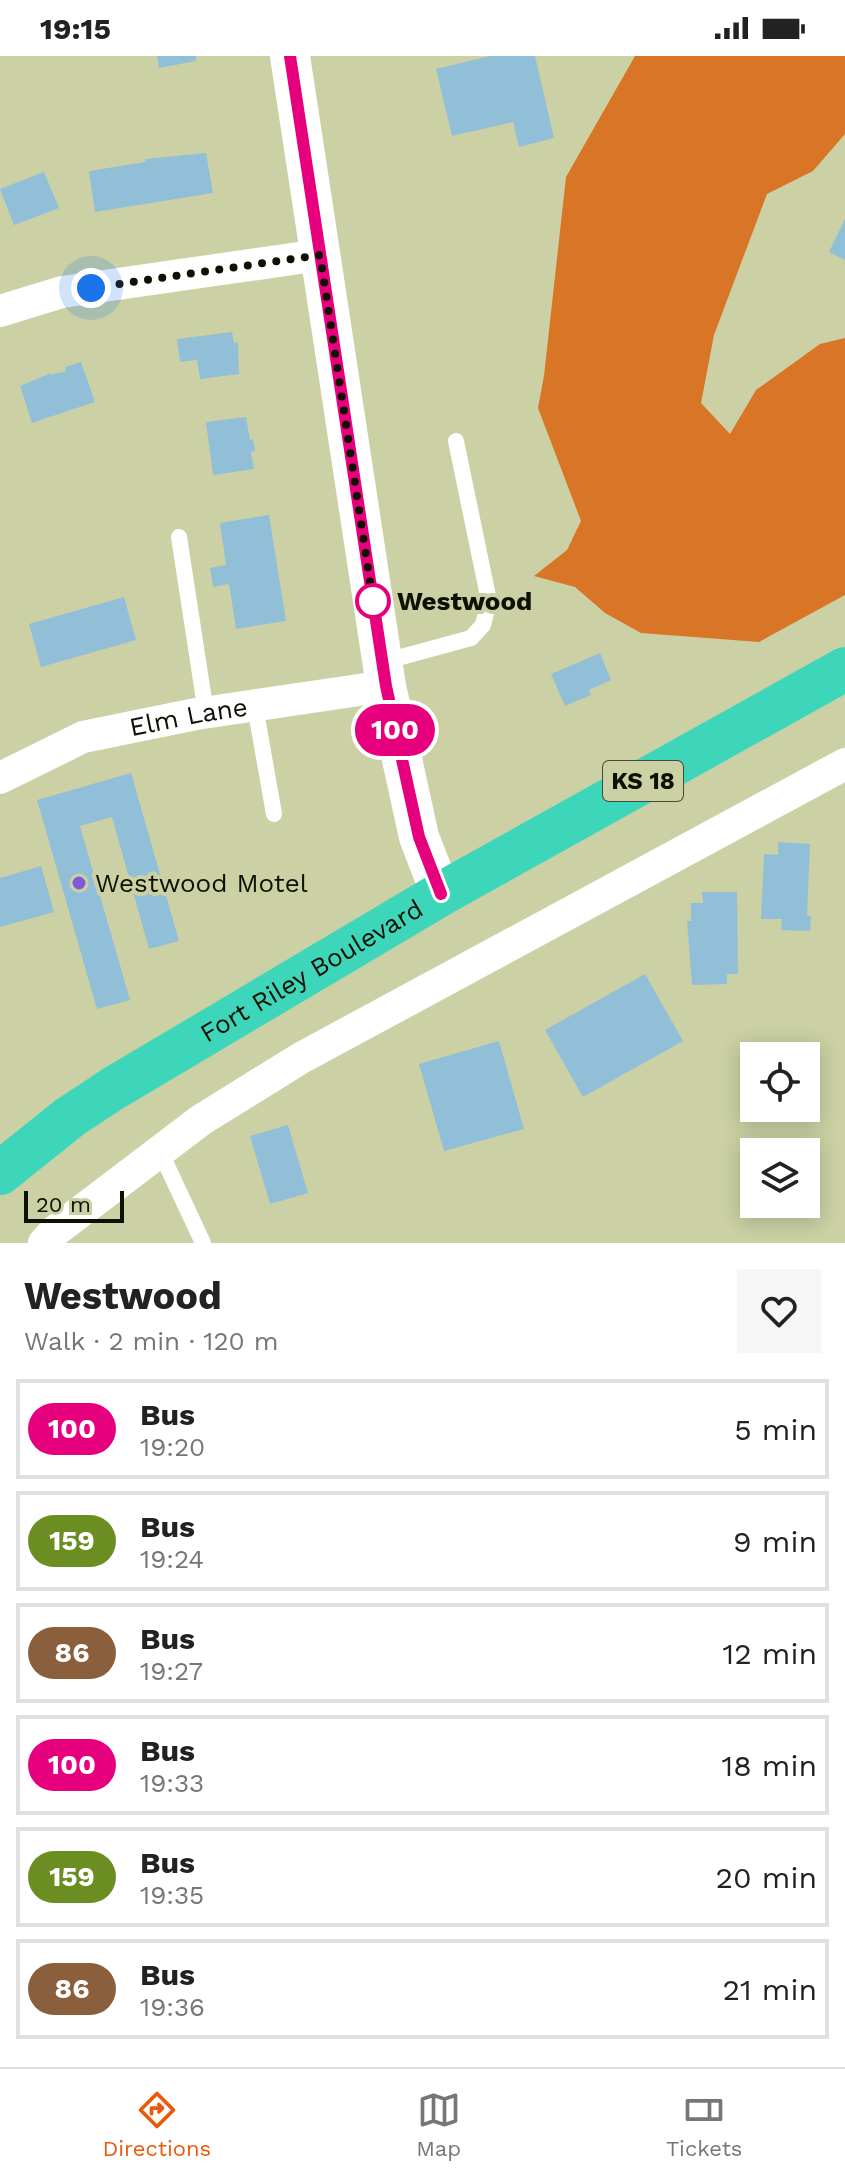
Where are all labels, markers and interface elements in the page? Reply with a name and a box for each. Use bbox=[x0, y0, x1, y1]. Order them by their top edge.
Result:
text: 19:15 bbox=[40, 11, 111, 46]
your location bbox=[71, 268, 111, 308]
marker: Westwood bbox=[356, 584, 390, 618]
place label: Westwood bbox=[397, 586, 532, 616]
street label: Elm Lane bbox=[127, 692, 250, 742]
line badge: 100 bbox=[349, 704, 441, 756]
text: 100 bbox=[371, 713, 419, 746]
road number: KS 18 bbox=[603, 761, 683, 801]
place label: Westwood Motel bbox=[95, 868, 308, 898]
marker: Westwood Motel bbox=[70, 874, 88, 892]
street label: Fort Riley Boulevard bbox=[195, 893, 428, 1048]
map controls bbox=[740, 1042, 820, 1218]
button: locate bbox=[740, 1042, 820, 1122]
button: layers bbox=[740, 1138, 820, 1218]
scale bar bbox=[24, 1187, 124, 1223]
text: 20 m bbox=[36, 1192, 91, 1217]
button: heart bbox=[737, 1269, 821, 1353]
text: Westwood bbox=[24, 1274, 222, 1318]
text: Walk · 2 min · 120 m bbox=[24, 1326, 278, 1356]
text: Bus bbox=[140, 1397, 195, 1432]
text: 100 bbox=[48, 1412, 96, 1445]
text: 5 min bbox=[734, 1412, 817, 1447]
text: 19:20 bbox=[140, 1432, 205, 1462]
text: Bus bbox=[140, 1509, 195, 1544]
text: 159 bbox=[49, 1524, 95, 1557]
text: 9 min bbox=[733, 1524, 817, 1559]
text: 19:24 bbox=[140, 1544, 204, 1574]
text: Bus bbox=[140, 1621, 195, 1656]
text: 86 bbox=[55, 1636, 89, 1669]
text: 12 min bbox=[722, 1636, 817, 1671]
text: 19:27 bbox=[140, 1656, 203, 1686]
text: Bus bbox=[140, 1733, 195, 1768]
text: 100 bbox=[48, 1748, 96, 1781]
text: 18 min bbox=[721, 1748, 817, 1783]
text: 19:33 bbox=[140, 1768, 204, 1798]
text: Bus bbox=[140, 1845, 195, 1880]
text: 159 bbox=[49, 1860, 95, 1893]
text: 20 min bbox=[715, 1860, 817, 1895]
text: 19:35 bbox=[140, 1880, 204, 1910]
text: Bus bbox=[140, 1957, 195, 1992]
text: 86 bbox=[55, 1972, 89, 2005]
text: 21 min bbox=[722, 1972, 817, 2007]
text: 19:36 bbox=[140, 1992, 205, 2022]
tab: Directions bbox=[102, 2088, 211, 2161]
tab: Map bbox=[416, 2088, 461, 2161]
tab: Tickets bbox=[666, 2088, 742, 2161]

